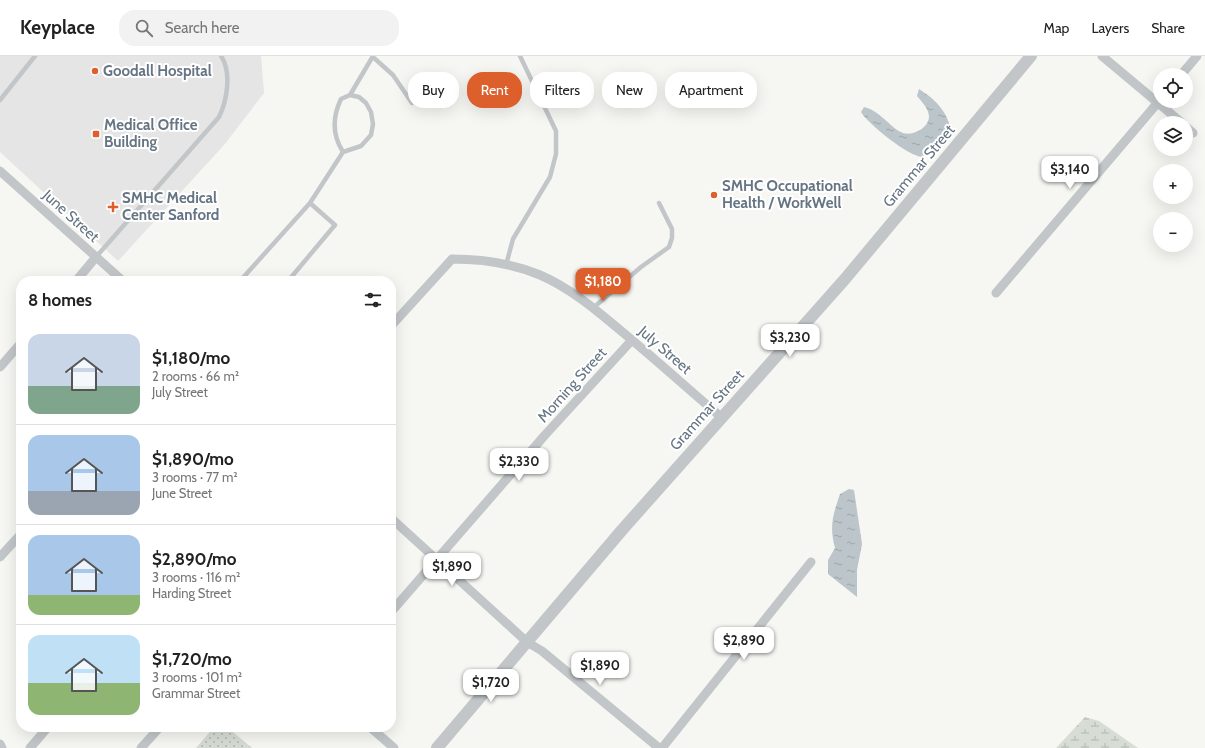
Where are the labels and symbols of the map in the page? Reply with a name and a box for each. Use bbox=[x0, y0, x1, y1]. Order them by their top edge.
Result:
place label: Goodall Hospital bbox=[103, 62, 212, 80]
marker: Goodall Hospital bbox=[90, 66, 100, 76]
place label: Medical Office Building bbox=[104, 116, 198, 151]
street label: Grammar Street bbox=[879, 121, 959, 211]
marker: Medical Office Building bbox=[91, 129, 101, 139]
pin: $3,140 bbox=[1037, 156, 1103, 190]
place label: SMHC Occupational Health / WorkWell bbox=[722, 177, 853, 212]
street label: June Street bbox=[38, 185, 103, 246]
place label: SMHC Medical Center Sanford bbox=[122, 189, 219, 224]
marker: SMHC Occupational Health / WorkWell bbox=[709, 190, 719, 200]
marker: SMHC Medical Center Sanford bbox=[107, 201, 119, 213]
pin: $1,180 bbox=[570, 268, 636, 302]
street label: July Street bbox=[634, 321, 695, 378]
pin: $3,230 bbox=[757, 324, 823, 358]
street label: Morning Street bbox=[534, 344, 610, 426]
street label: Grammar Street bbox=[666, 366, 748, 454]
pin: $2,330 bbox=[486, 448, 552, 482]
pin: $1,890 bbox=[419, 553, 485, 587]
pin: $2,890 bbox=[711, 627, 777, 661]
pin: $1,890 bbox=[567, 652, 633, 686]
pin: $1,720 bbox=[458, 669, 524, 703]

